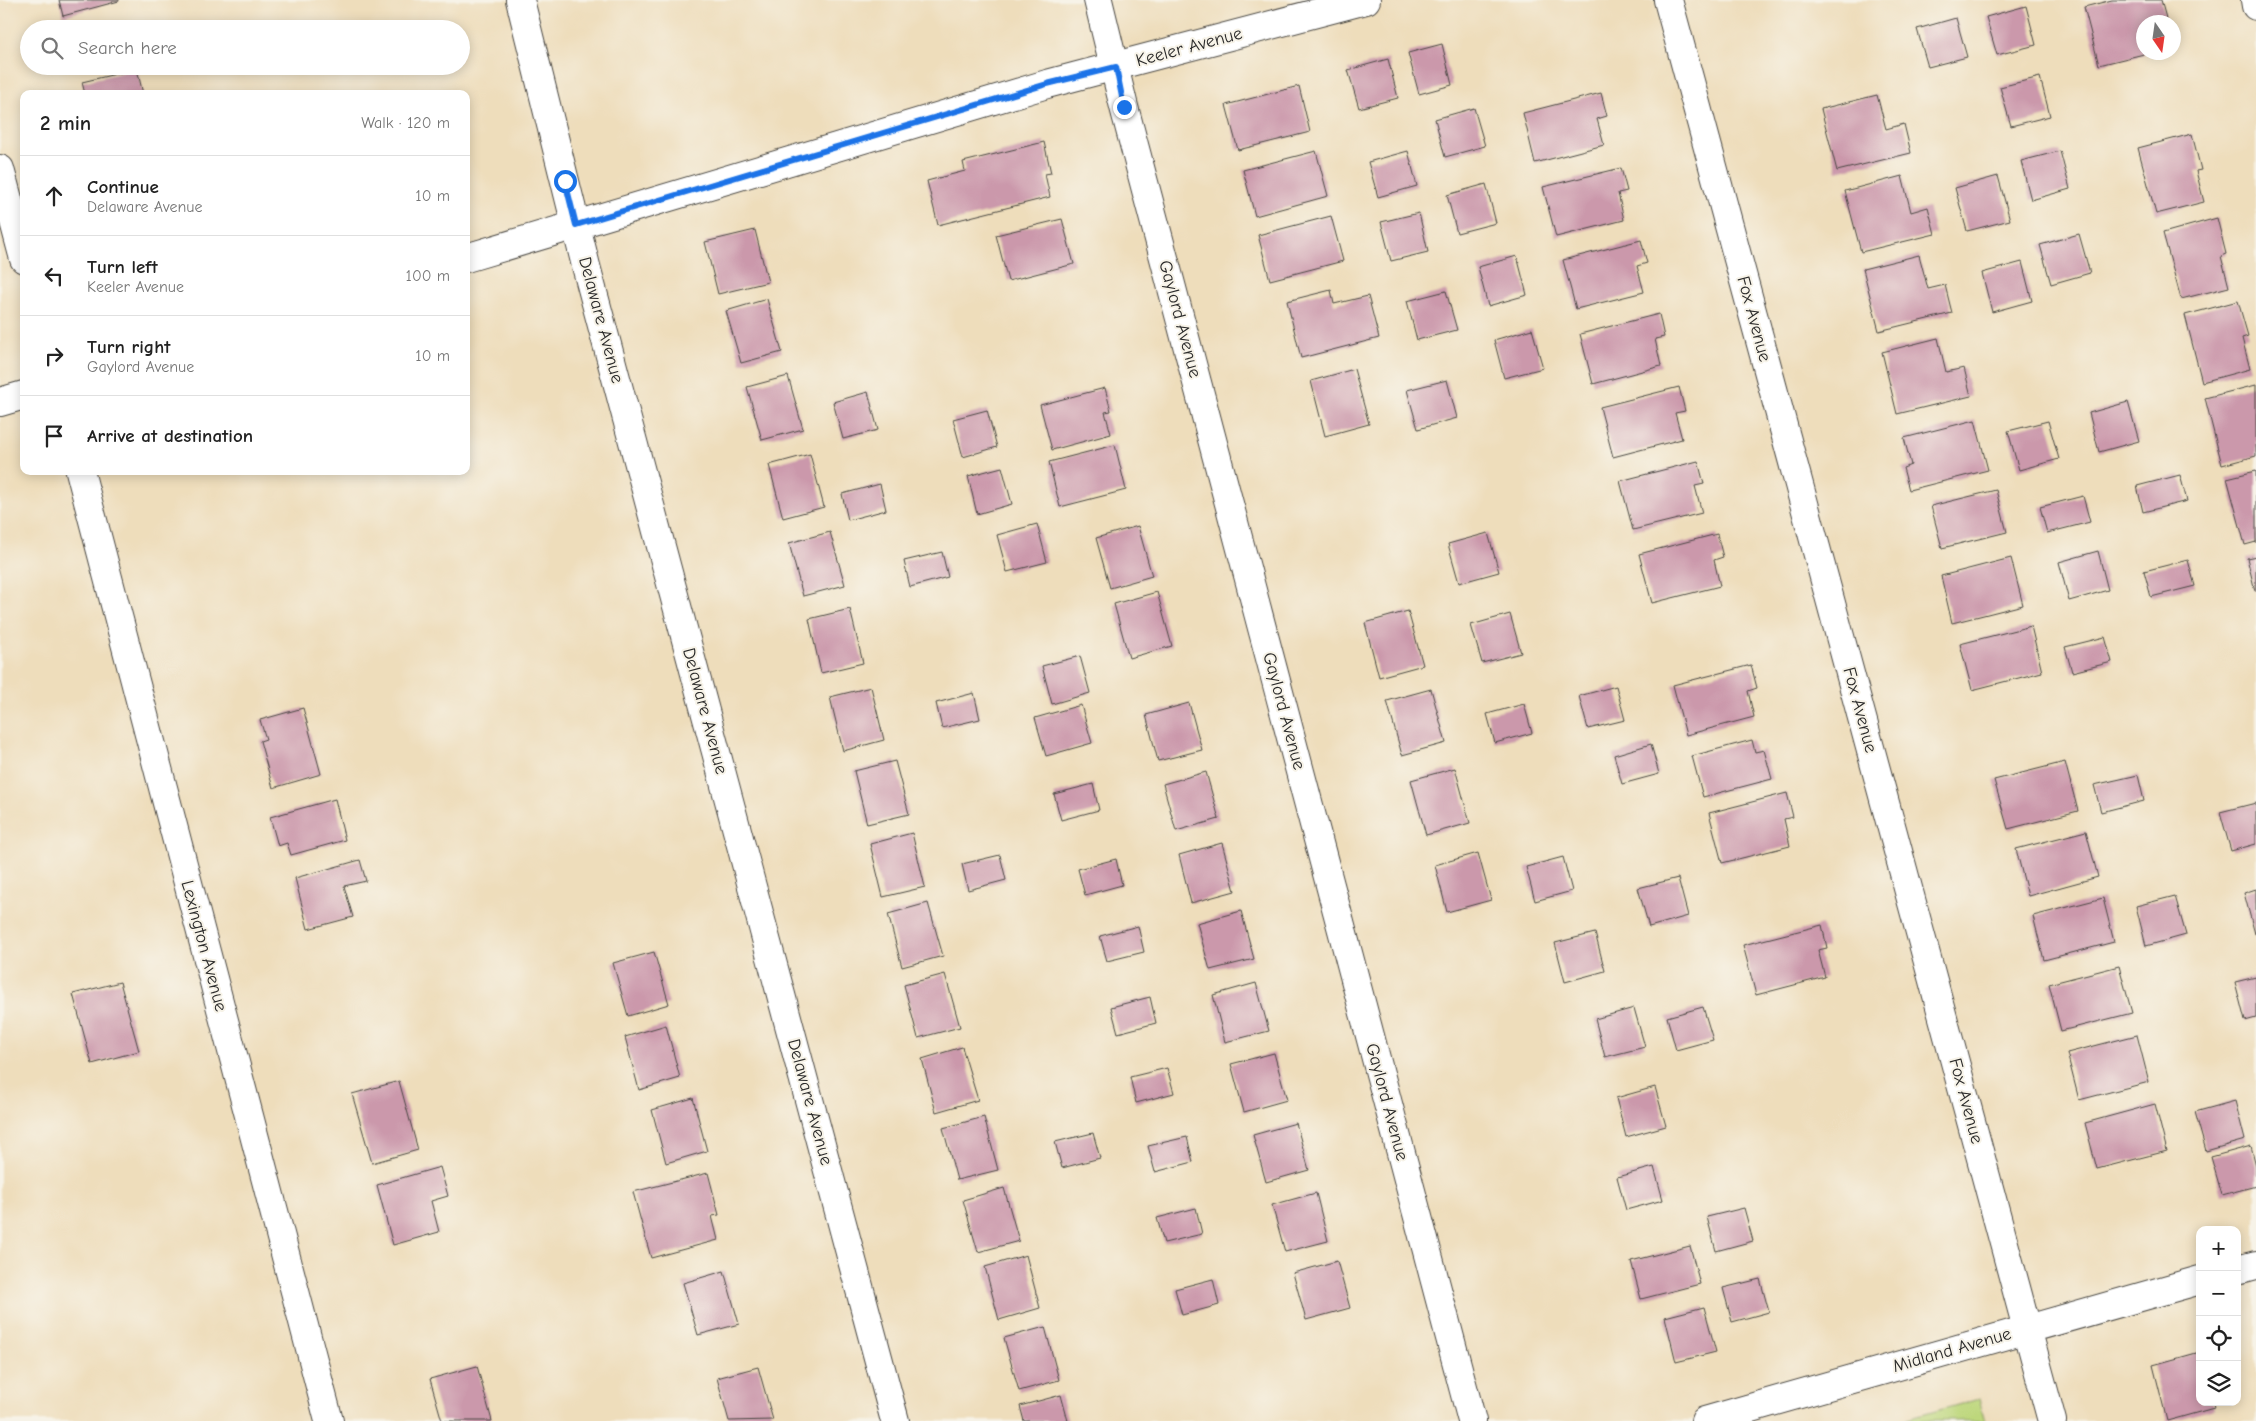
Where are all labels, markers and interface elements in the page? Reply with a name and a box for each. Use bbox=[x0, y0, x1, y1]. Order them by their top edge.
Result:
north arrow bbox=[2136, 15, 2181, 60]
search box bbox=[20, 20, 470, 75]
street label: Keeler Avenue bbox=[1134, 23, 1244, 71]
icon: search bbox=[38, 34, 66, 62]
text: Search here bbox=[78, 37, 177, 59]
route end bbox=[1113, 96, 1136, 119]
text: 2 min bbox=[40, 111, 91, 135]
text: Walk · 120 m bbox=[361, 114, 450, 132]
route start bbox=[554, 170, 577, 193]
text: Continue bbox=[87, 176, 159, 198]
icon: ahead bbox=[40, 182, 68, 210]
text: 10 m bbox=[415, 187, 450, 205]
text: Delaware Avenue bbox=[87, 198, 203, 216]
street label: Delaware Avenue bbox=[574, 255, 628, 385]
text: Turn left bbox=[87, 256, 158, 278]
street label: Gaylord Avenue bbox=[1154, 258, 1206, 380]
icon: left bbox=[40, 262, 68, 290]
text: 100 m bbox=[406, 267, 450, 285]
street label: Fox Avenue bbox=[1732, 274, 1776, 364]
text: Keeler Avenue bbox=[87, 278, 184, 296]
text: Turn right bbox=[87, 336, 171, 358]
icon: right bbox=[40, 342, 68, 370]
text: 10 m bbox=[415, 347, 450, 365]
text: Gaylord Avenue bbox=[87, 358, 194, 376]
icon: arrive bbox=[40, 422, 68, 450]
text: Arrive at destination bbox=[87, 425, 253, 447]
street label: Delaware Avenue bbox=[678, 646, 732, 776]
street label: Gaylord Avenue bbox=[1258, 650, 1310, 772]
street label: Fox Avenue bbox=[1838, 665, 1882, 755]
street label: Lexington Avenue bbox=[176, 878, 232, 1014]
street label: Delaware Avenue bbox=[783, 1037, 837, 1167]
street label: Gaylord Avenue bbox=[1361, 1041, 1413, 1163]
street label: Fox Avenue bbox=[1944, 1056, 1988, 1146]
map controls bbox=[2196, 1226, 2241, 1406]
button: + bbox=[2196, 1226, 2241, 1271]
button: − bbox=[2196, 1271, 2241, 1316]
button: locate bbox=[2196, 1316, 2241, 1361]
street label: Midland Avenue bbox=[1890, 1323, 2014, 1377]
button: layers bbox=[2196, 1361, 2241, 1406]

